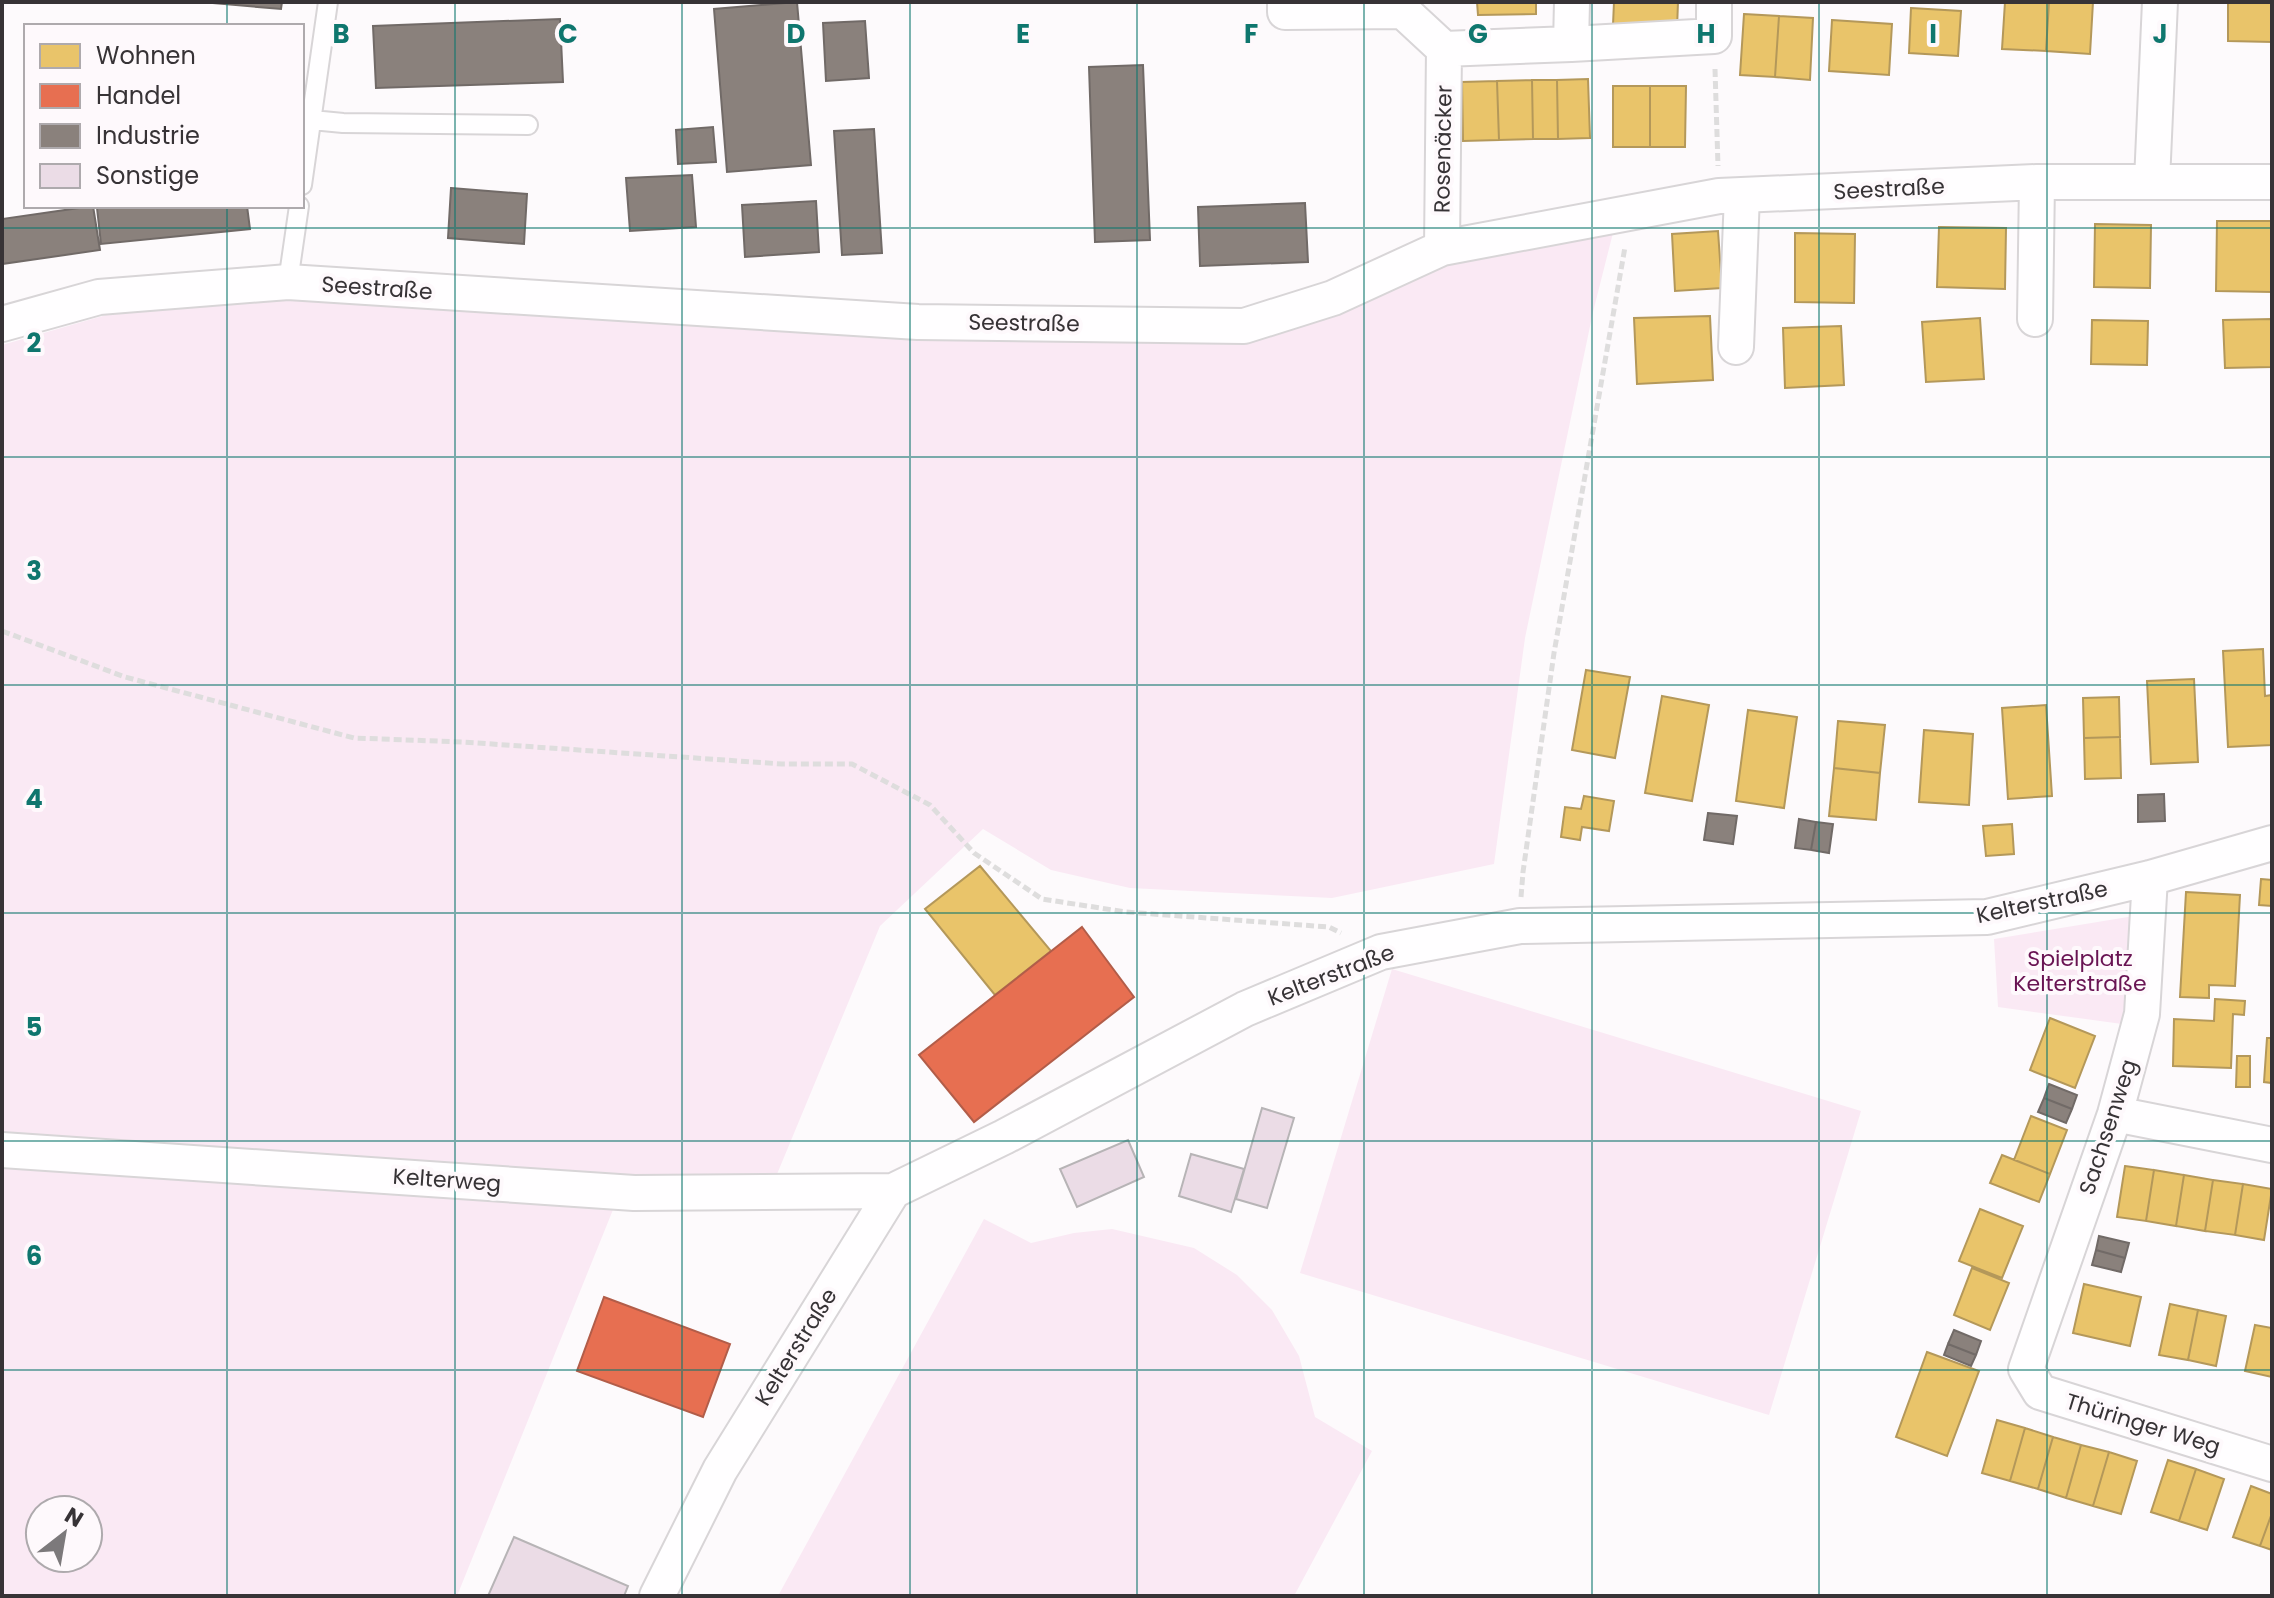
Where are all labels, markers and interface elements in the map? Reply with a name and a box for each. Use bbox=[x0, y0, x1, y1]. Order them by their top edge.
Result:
text: B bbox=[332, 16, 350, 52]
text: C bbox=[558, 16, 578, 52]
text: D bbox=[787, 16, 806, 52]
text: E bbox=[1016, 16, 1030, 52]
text: F bbox=[1244, 16, 1258, 52]
text: G bbox=[1468, 16, 1488, 52]
text: H bbox=[1696, 16, 1716, 52]
text: I bbox=[1929, 16, 1937, 52]
text: J bbox=[2152, 16, 2168, 52]
legend bbox=[24, 24, 304, 208]
text: Wohnen bbox=[96, 39, 196, 72]
text: Handel bbox=[96, 79, 181, 112]
street label: Rosenäcker bbox=[1426, 85, 1460, 213]
text: Industrie bbox=[96, 119, 200, 152]
text: Sonstige bbox=[96, 159, 199, 192]
street label: Seestraße bbox=[1833, 171, 1945, 207]
street label: Seestraße bbox=[320, 269, 434, 307]
street label: Seestraße bbox=[968, 307, 1080, 339]
text: 2 bbox=[27, 325, 42, 361]
text: 3 bbox=[26, 553, 42, 589]
text: 4 bbox=[25, 781, 43, 817]
street label: Kelterstraße bbox=[1974, 873, 2110, 931]
street label: Kelterstraße bbox=[1263, 937, 1399, 1013]
park label: Spielplatz Kelterstraße bbox=[2013, 943, 2147, 999]
text: 5 bbox=[26, 1009, 42, 1045]
street label: Sachsenweg bbox=[2071, 1055, 2145, 1199]
street label: Kelterweg bbox=[392, 1161, 502, 1199]
text: 6 bbox=[26, 1238, 42, 1274]
street label: Kelterstraße bbox=[748, 1282, 844, 1412]
street label: Thüringer Weg bbox=[2062, 1386, 2224, 1462]
north arrow bbox=[24, 1494, 104, 1574]
text: N bbox=[59, 1500, 89, 1535]

